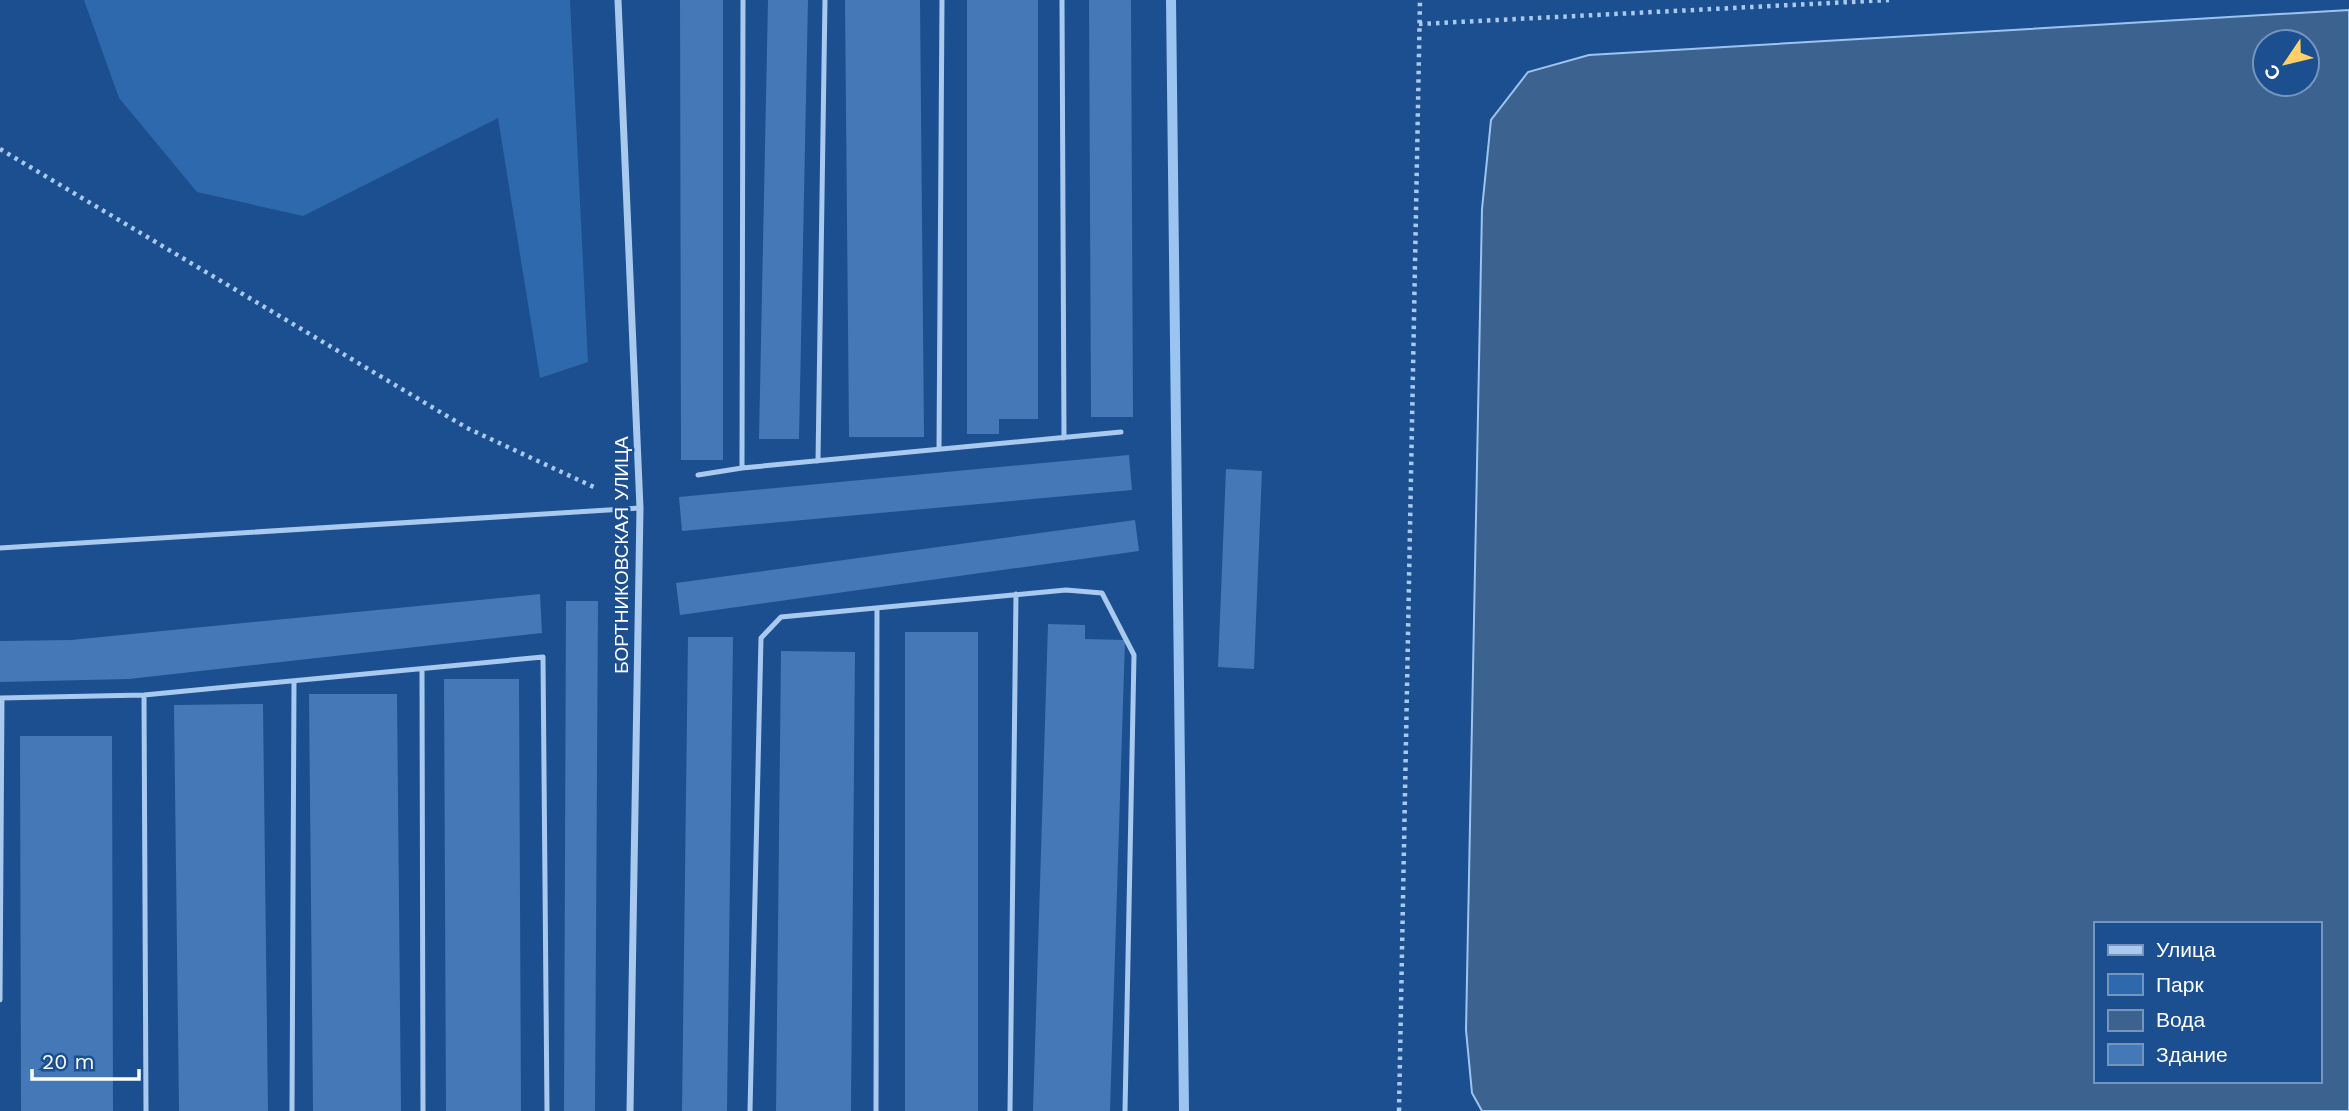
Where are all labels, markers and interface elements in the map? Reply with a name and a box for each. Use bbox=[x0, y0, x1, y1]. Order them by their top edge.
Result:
north arrow bbox=[2251, 28, 2321, 98]
text: С bbox=[2259, 60, 2286, 85]
street label: БОРТНИКОВСКАЯ УЛИЦА bbox=[610, 436, 633, 674]
legend bbox=[2094, 922, 2321, 1083]
text: Улица bbox=[2156, 937, 2216, 962]
text: Парк bbox=[2156, 972, 2204, 997]
text: Вода bbox=[2156, 1007, 2205, 1032]
scale bar bbox=[32, 1038, 138, 1082]
text: Здание bbox=[2156, 1042, 2228, 1067]
text: 20 m bbox=[42, 1049, 94, 1074]

